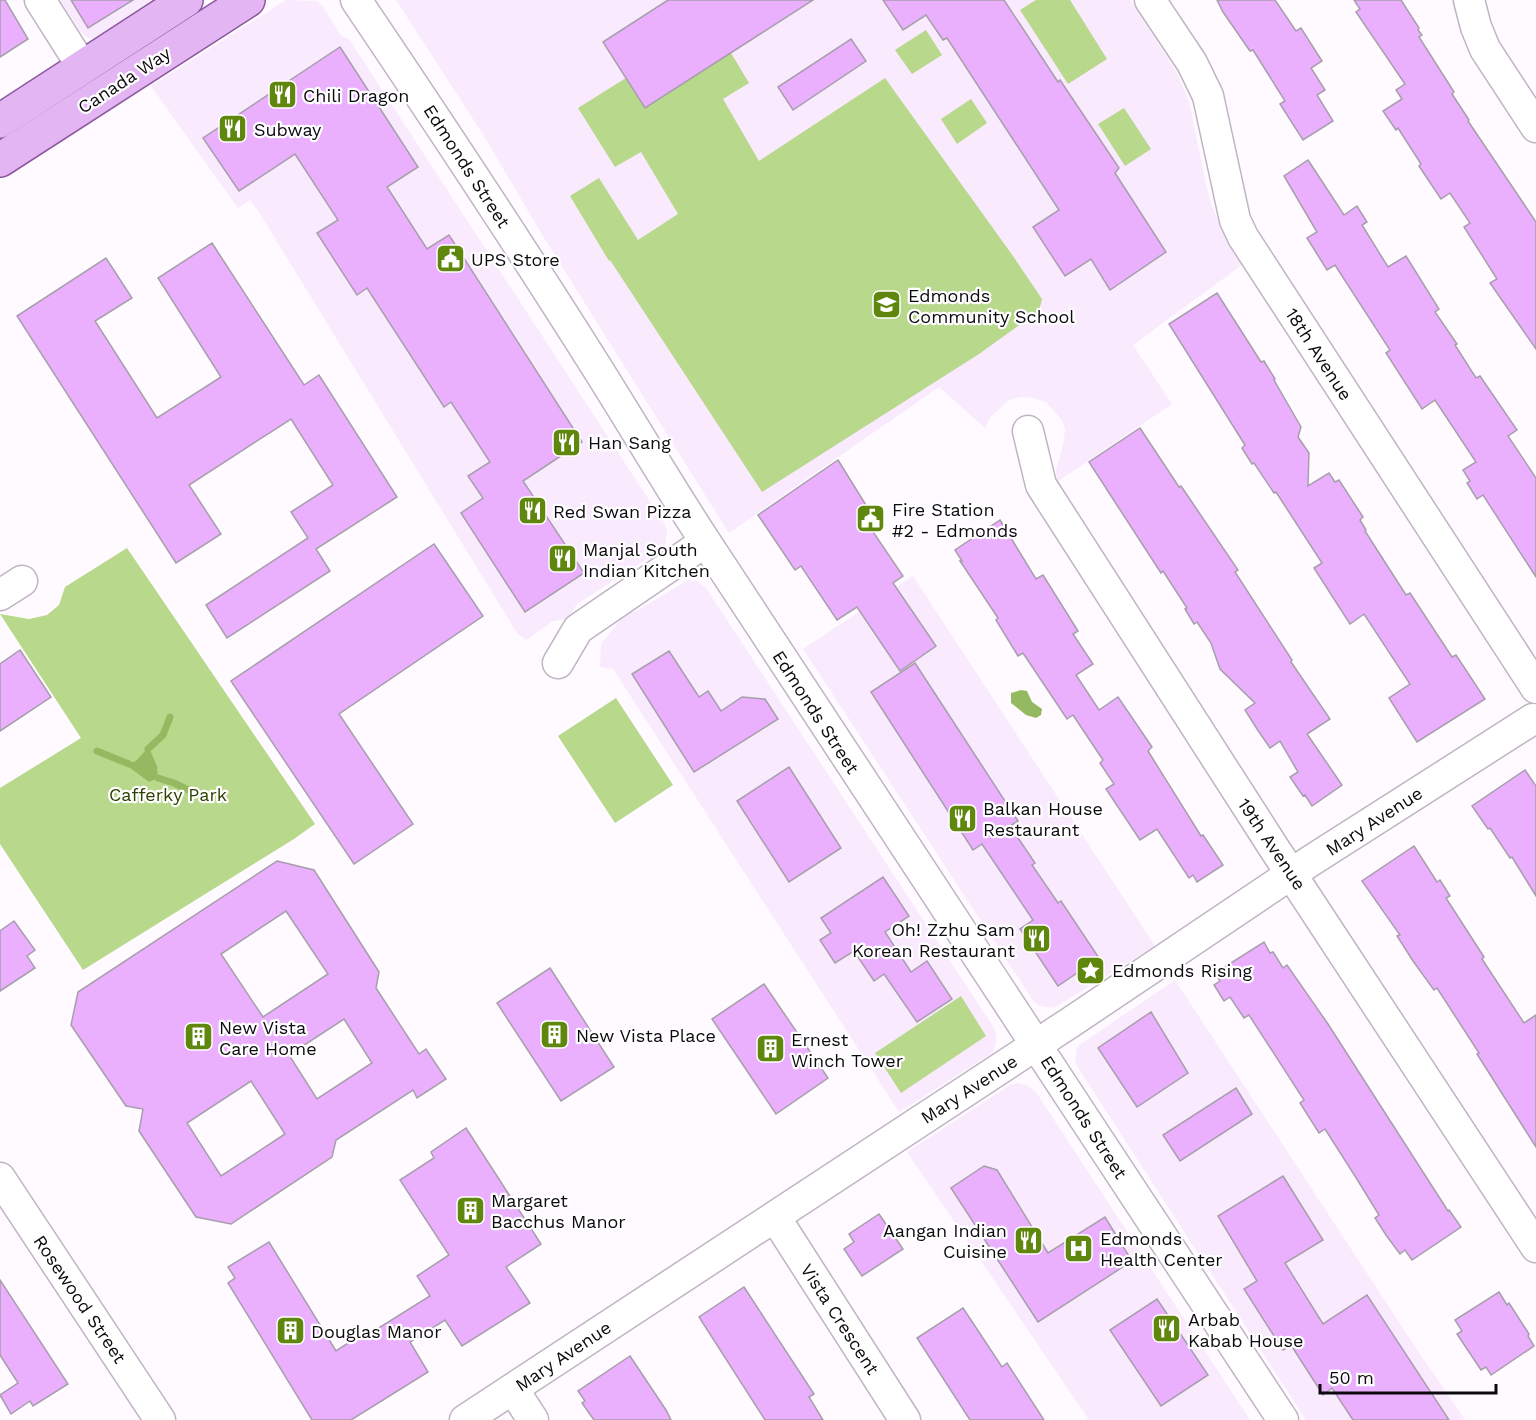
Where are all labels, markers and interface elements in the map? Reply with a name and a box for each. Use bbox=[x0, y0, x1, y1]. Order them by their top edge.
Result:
street label: Canada Way bbox=[74, 42, 175, 118]
restaurant icon: Chili Dragon bbox=[266, 79, 298, 111]
place label: Chili Dragon bbox=[303, 85, 409, 106]
street label: Edmonds Street bbox=[419, 100, 515, 232]
restaurant icon: Subway bbox=[217, 113, 249, 145]
place label: Subway bbox=[254, 119, 322, 140]
public building icon: UPS Store bbox=[434, 243, 466, 275]
place label: UPS Store bbox=[471, 249, 560, 270]
place label: Edmonds Community School bbox=[908, 285, 1075, 327]
school or university icon: Edmonds Community School bbox=[871, 289, 903, 321]
street label: 18th Avenue bbox=[1281, 304, 1357, 404]
restaurant icon: Han Sang bbox=[551, 426, 583, 458]
place label: Han Sang bbox=[588, 432, 671, 453]
restaurant icon: Red Swan Pizza bbox=[516, 495, 548, 527]
place label: Fire Station #2 - Edmonds bbox=[892, 499, 1018, 541]
place label: Red Swan Pizza bbox=[553, 501, 692, 522]
public building icon: Fire Station #2 - Edmonds bbox=[855, 503, 887, 535]
place label: Manjal South Indian Kitchen bbox=[583, 539, 710, 581]
restaurant icon: Manjal South Indian Kitchen bbox=[546, 543, 578, 575]
street label: Edmonds Street bbox=[768, 646, 864, 778]
street label: Mary Avenue bbox=[1322, 782, 1426, 860]
park label: Cafferky Park bbox=[109, 784, 227, 805]
street label: 19th Avenue bbox=[1234, 794, 1310, 894]
place label: Balkan House Restaurant bbox=[983, 798, 1103, 840]
restaurant icon: Balkan House Restaurant bbox=[946, 802, 978, 834]
place label: Oh! Zzhu Sam Korean Restaurant bbox=[852, 919, 1015, 961]
restaurant icon: Oh! Zzhu Sam Korean Restaurant bbox=[1020, 923, 1052, 955]
place icon: Edmonds Rising bbox=[1075, 954, 1107, 986]
place label: Edmonds Rising bbox=[1112, 960, 1253, 981]
place label: New Vista Care Home bbox=[219, 1017, 317, 1059]
building icon: New Vista Place bbox=[539, 1019, 571, 1051]
building icon: New Vista Care Home bbox=[182, 1021, 214, 1053]
place label: New Vista Place bbox=[576, 1025, 716, 1046]
place label: Ernest Winch Tower bbox=[791, 1029, 903, 1071]
building icon: Ernest Winch Tower bbox=[754, 1033, 786, 1065]
street label: Mary Avenue bbox=[917, 1050, 1021, 1128]
street label: Edmonds Street bbox=[1036, 1051, 1132, 1183]
place label: Margaret Bacchus Manor bbox=[491, 1190, 626, 1232]
building icon: Margaret Bacchus Manor bbox=[454, 1194, 486, 1226]
place label: Aangan Indian Cuisine bbox=[883, 1220, 1007, 1262]
restaurant icon: Aangan Indian Cuisine bbox=[1012, 1224, 1044, 1256]
place label: Edmonds Health Center bbox=[1100, 1228, 1223, 1270]
street label: Rosewood Street bbox=[29, 1231, 131, 1367]
hospital icon: Edmonds Health Center bbox=[1063, 1232, 1095, 1264]
street label: Vista Crescent bbox=[796, 1260, 884, 1379]
place label: Arbab Kabab House bbox=[1188, 1309, 1304, 1351]
restaurant icon: Arbab Kabab House bbox=[1151, 1313, 1183, 1345]
building icon: Douglas Manor bbox=[274, 1315, 306, 1347]
street label: Mary Avenue bbox=[511, 1316, 615, 1396]
place label: Douglas Manor bbox=[311, 1321, 442, 1342]
scale bar bbox=[1320, 1357, 1496, 1395]
text: 50 m bbox=[1329, 1367, 1374, 1388]

